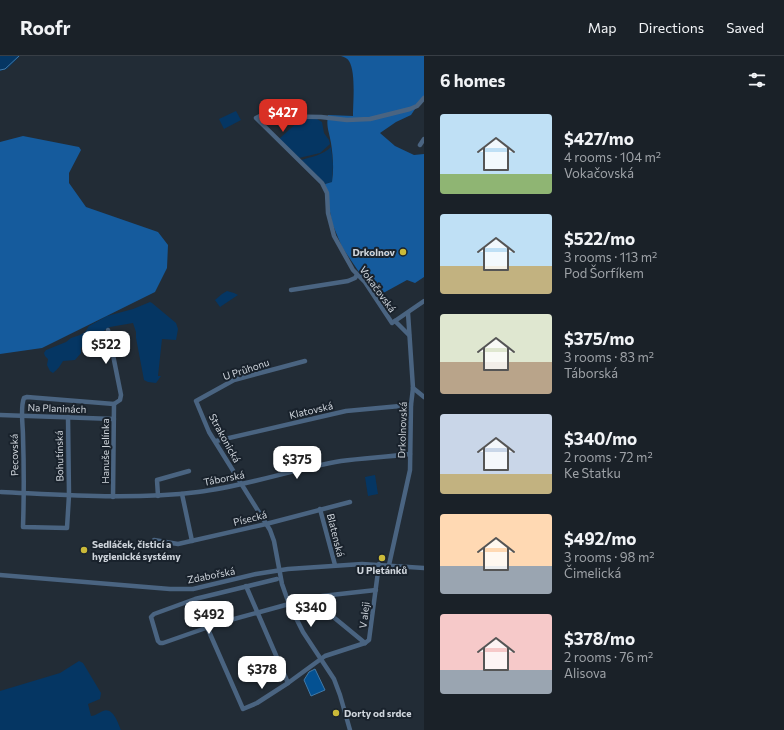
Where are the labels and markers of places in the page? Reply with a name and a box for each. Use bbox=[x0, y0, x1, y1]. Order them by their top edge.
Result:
pin: $427 bbox=[259, 99, 307, 133]
place label: Drkolnov bbox=[352, 246, 396, 258]
marker: Drkolnov bbox=[398, 247, 408, 257]
pin: $522 bbox=[82, 331, 130, 365]
pin: $375 bbox=[273, 446, 321, 480]
place label: Sedláček, čisticí a hygienické systémy bbox=[92, 538, 181, 562]
marker: Sedláček, čisticí a hygienické systémy bbox=[79, 545, 89, 555]
marker: U Pletánků bbox=[377, 553, 387, 563]
place label: U Pletánků bbox=[357, 564, 407, 576]
pin: $340 bbox=[287, 594, 335, 628]
pin: $492 bbox=[185, 601, 233, 635]
pin: $378 bbox=[238, 656, 286, 690]
place label: Dorty od srdce bbox=[344, 707, 411, 719]
marker: Dorty od srdce bbox=[331, 708, 341, 718]

